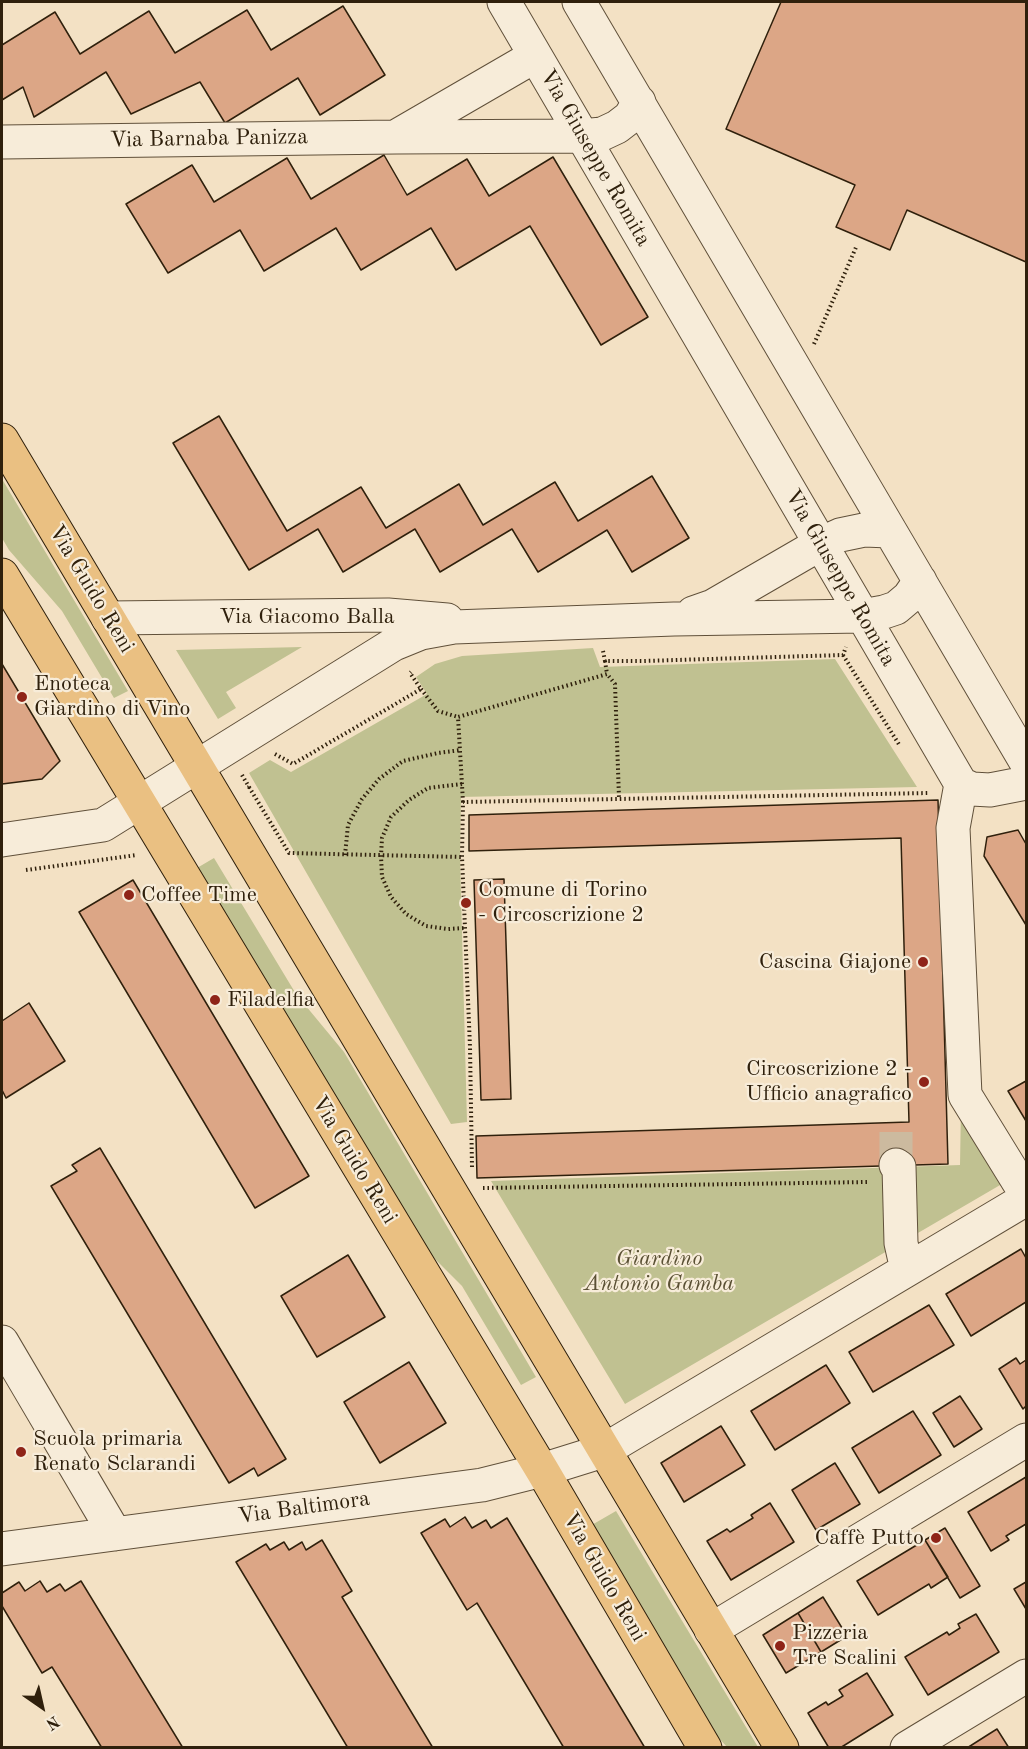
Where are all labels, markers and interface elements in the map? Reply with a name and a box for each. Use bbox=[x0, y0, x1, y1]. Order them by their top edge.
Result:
street label: Via Giuseppe Romita bbox=[534, 65, 656, 251]
street label: Via Barnaba Panizza bbox=[110, 124, 308, 154]
street label: Via Giuseppe Romita bbox=[779, 485, 901, 671]
street label: Via Guido Reni bbox=[42, 520, 140, 658]
street label: Via Giacomo Balla bbox=[219, 604, 395, 630]
place label: Enoteca Giardino di Vino bbox=[34, 671, 190, 722]
marker: Enoteca Giardino di Vino bbox=[15, 690, 29, 704]
place label: Comune di Torino - Circoscrizione 2 bbox=[478, 877, 647, 928]
place label: Coffee Time bbox=[141, 882, 257, 908]
marker: Coffee Time bbox=[122, 888, 136, 902]
marker: Comune di Torino - Circoscrizione 2 bbox=[459, 896, 473, 910]
place label: Cascina Giajone bbox=[759, 949, 911, 975]
marker: Cascina Giajone bbox=[916, 955, 930, 969]
place label: Filadelfia bbox=[227, 987, 315, 1013]
marker: Filadelfia bbox=[208, 993, 222, 1007]
place label: Circoscrizione 2 - Ufficio anagrafico bbox=[746, 1056, 912, 1108]
marker: Circoscrizione 2 - Ufficio anagrafico bbox=[917, 1075, 931, 1089]
street label: Via Guido Reni bbox=[305, 1091, 403, 1229]
park label: Giardino Antonio Gamba bbox=[584, 1246, 734, 1298]
place label: Scuola primaria Renato Sclarandi bbox=[33, 1426, 196, 1478]
marker: Scuola primaria Renato Sclarandi bbox=[14, 1445, 28, 1459]
street label: Via Baltimora bbox=[236, 1486, 372, 1530]
street label: Via Guido Reni bbox=[556, 1508, 652, 1646]
place label: Caffè Putto bbox=[815, 1525, 924, 1551]
marker: Caffè Putto bbox=[929, 1531, 943, 1545]
place label: Pizzeria Tre Scalini bbox=[792, 1620, 897, 1672]
marker: Pizzeria Tre Scalini bbox=[773, 1639, 787, 1653]
north arrow bbox=[12, 1677, 72, 1737]
text: N bbox=[43, 1712, 62, 1732]

